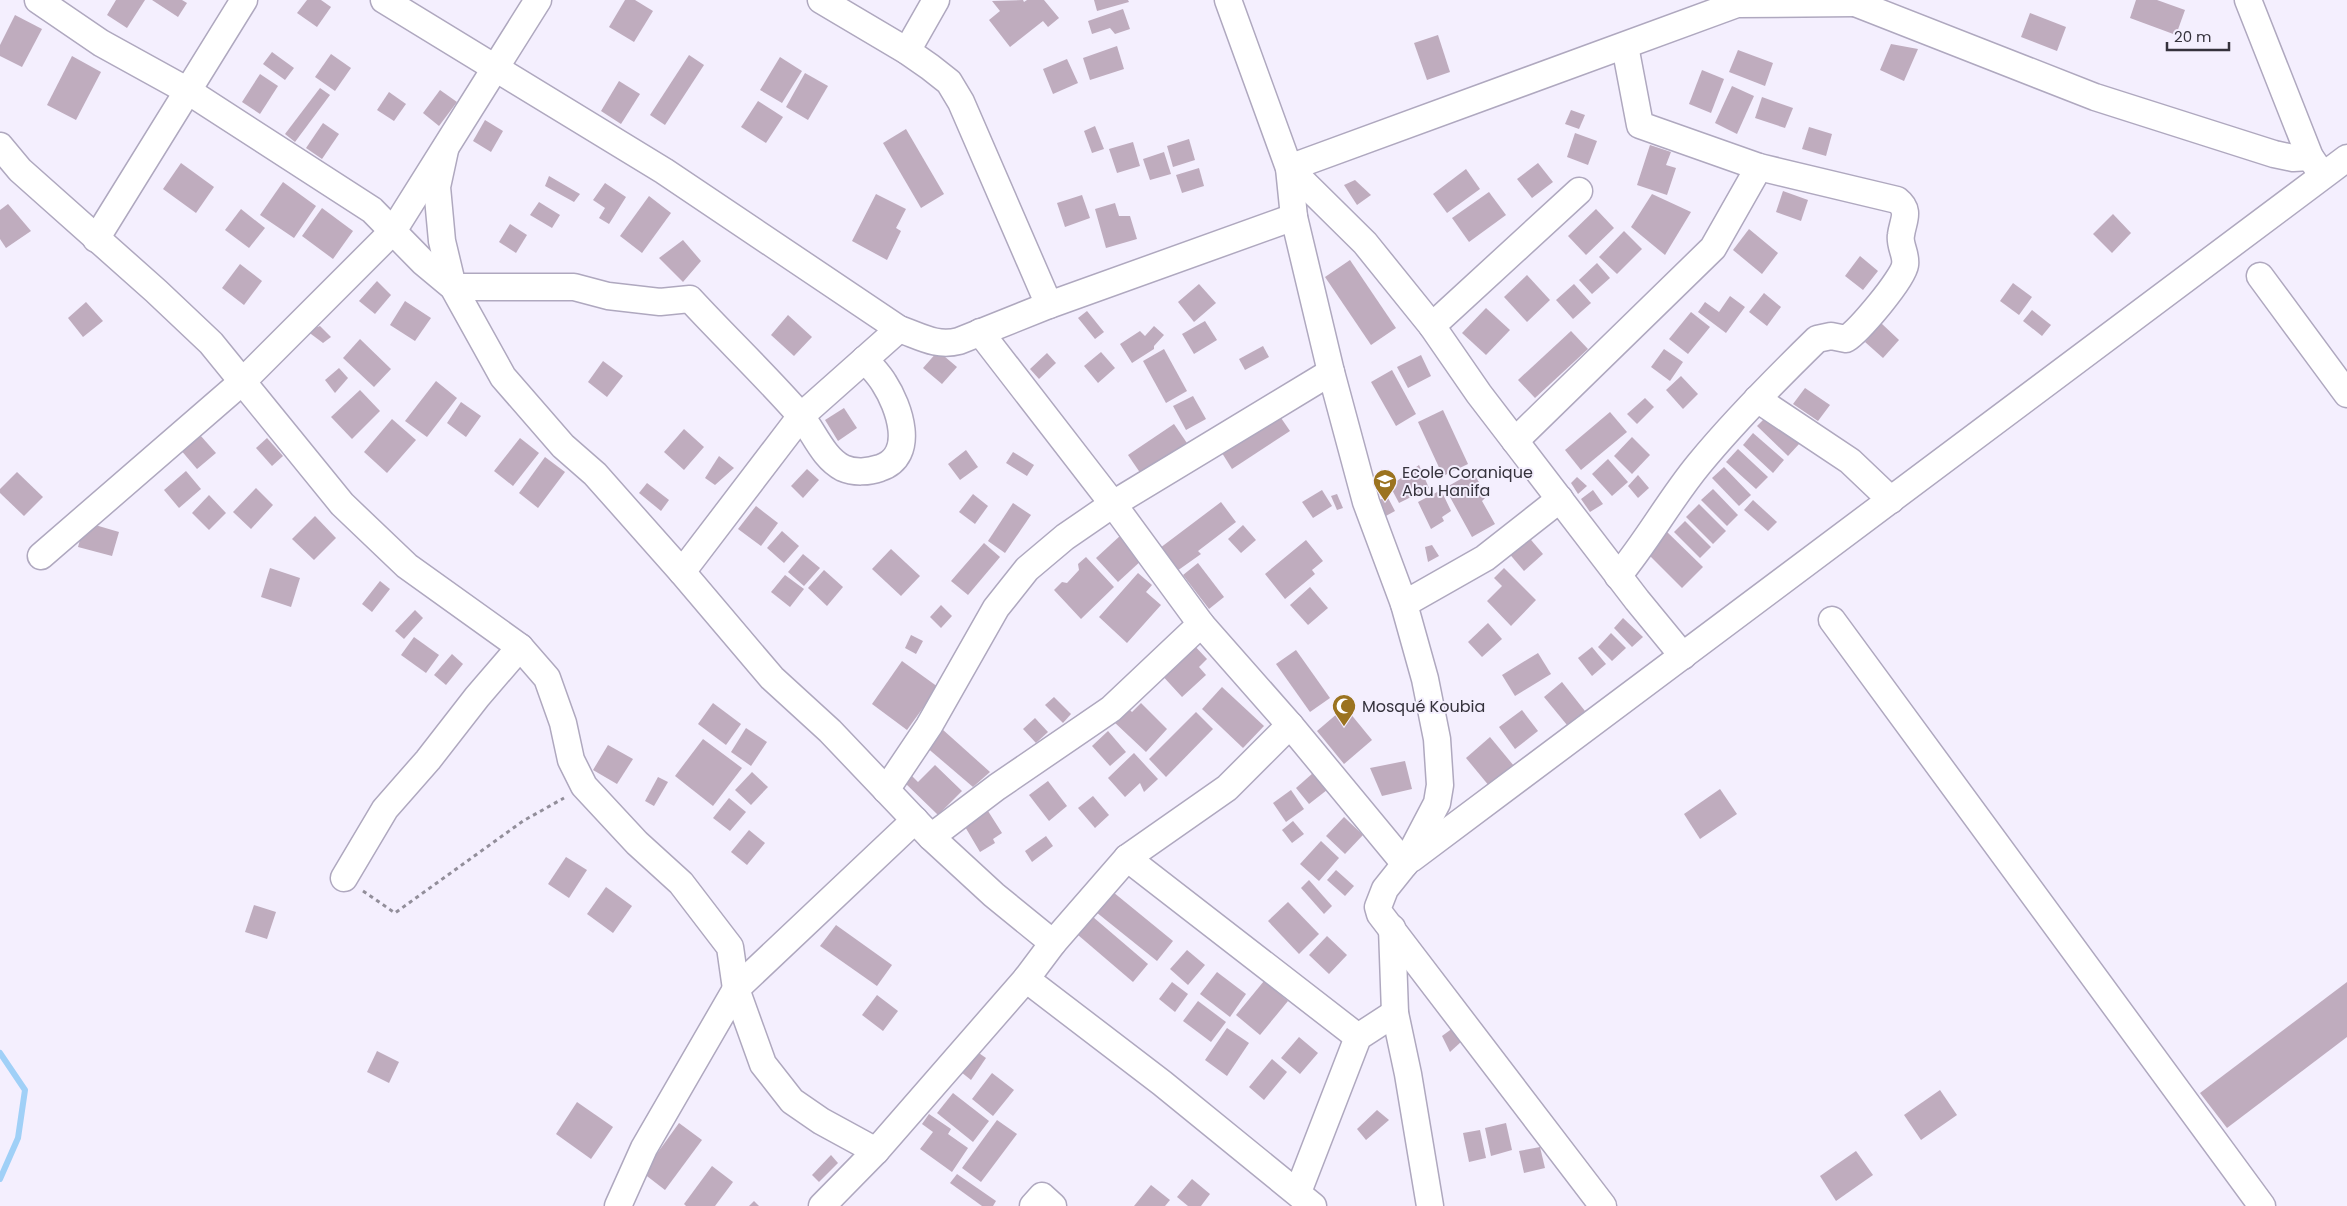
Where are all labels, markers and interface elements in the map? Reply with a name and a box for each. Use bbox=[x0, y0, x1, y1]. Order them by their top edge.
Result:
scale bar bbox=[2167, 20, 2230, 52]
text: 20 m bbox=[2174, 26, 2212, 47]
place label: Ecole Coranique Abu Hanifa bbox=[1402, 461, 1533, 502]
school or university icon: Ecole Coranique Abu Hanifa bbox=[1372, 468, 1398, 502]
mosque icon: Mosqué Koubia bbox=[1331, 693, 1357, 727]
place label: Mosqué Koubia bbox=[1362, 695, 1485, 718]

